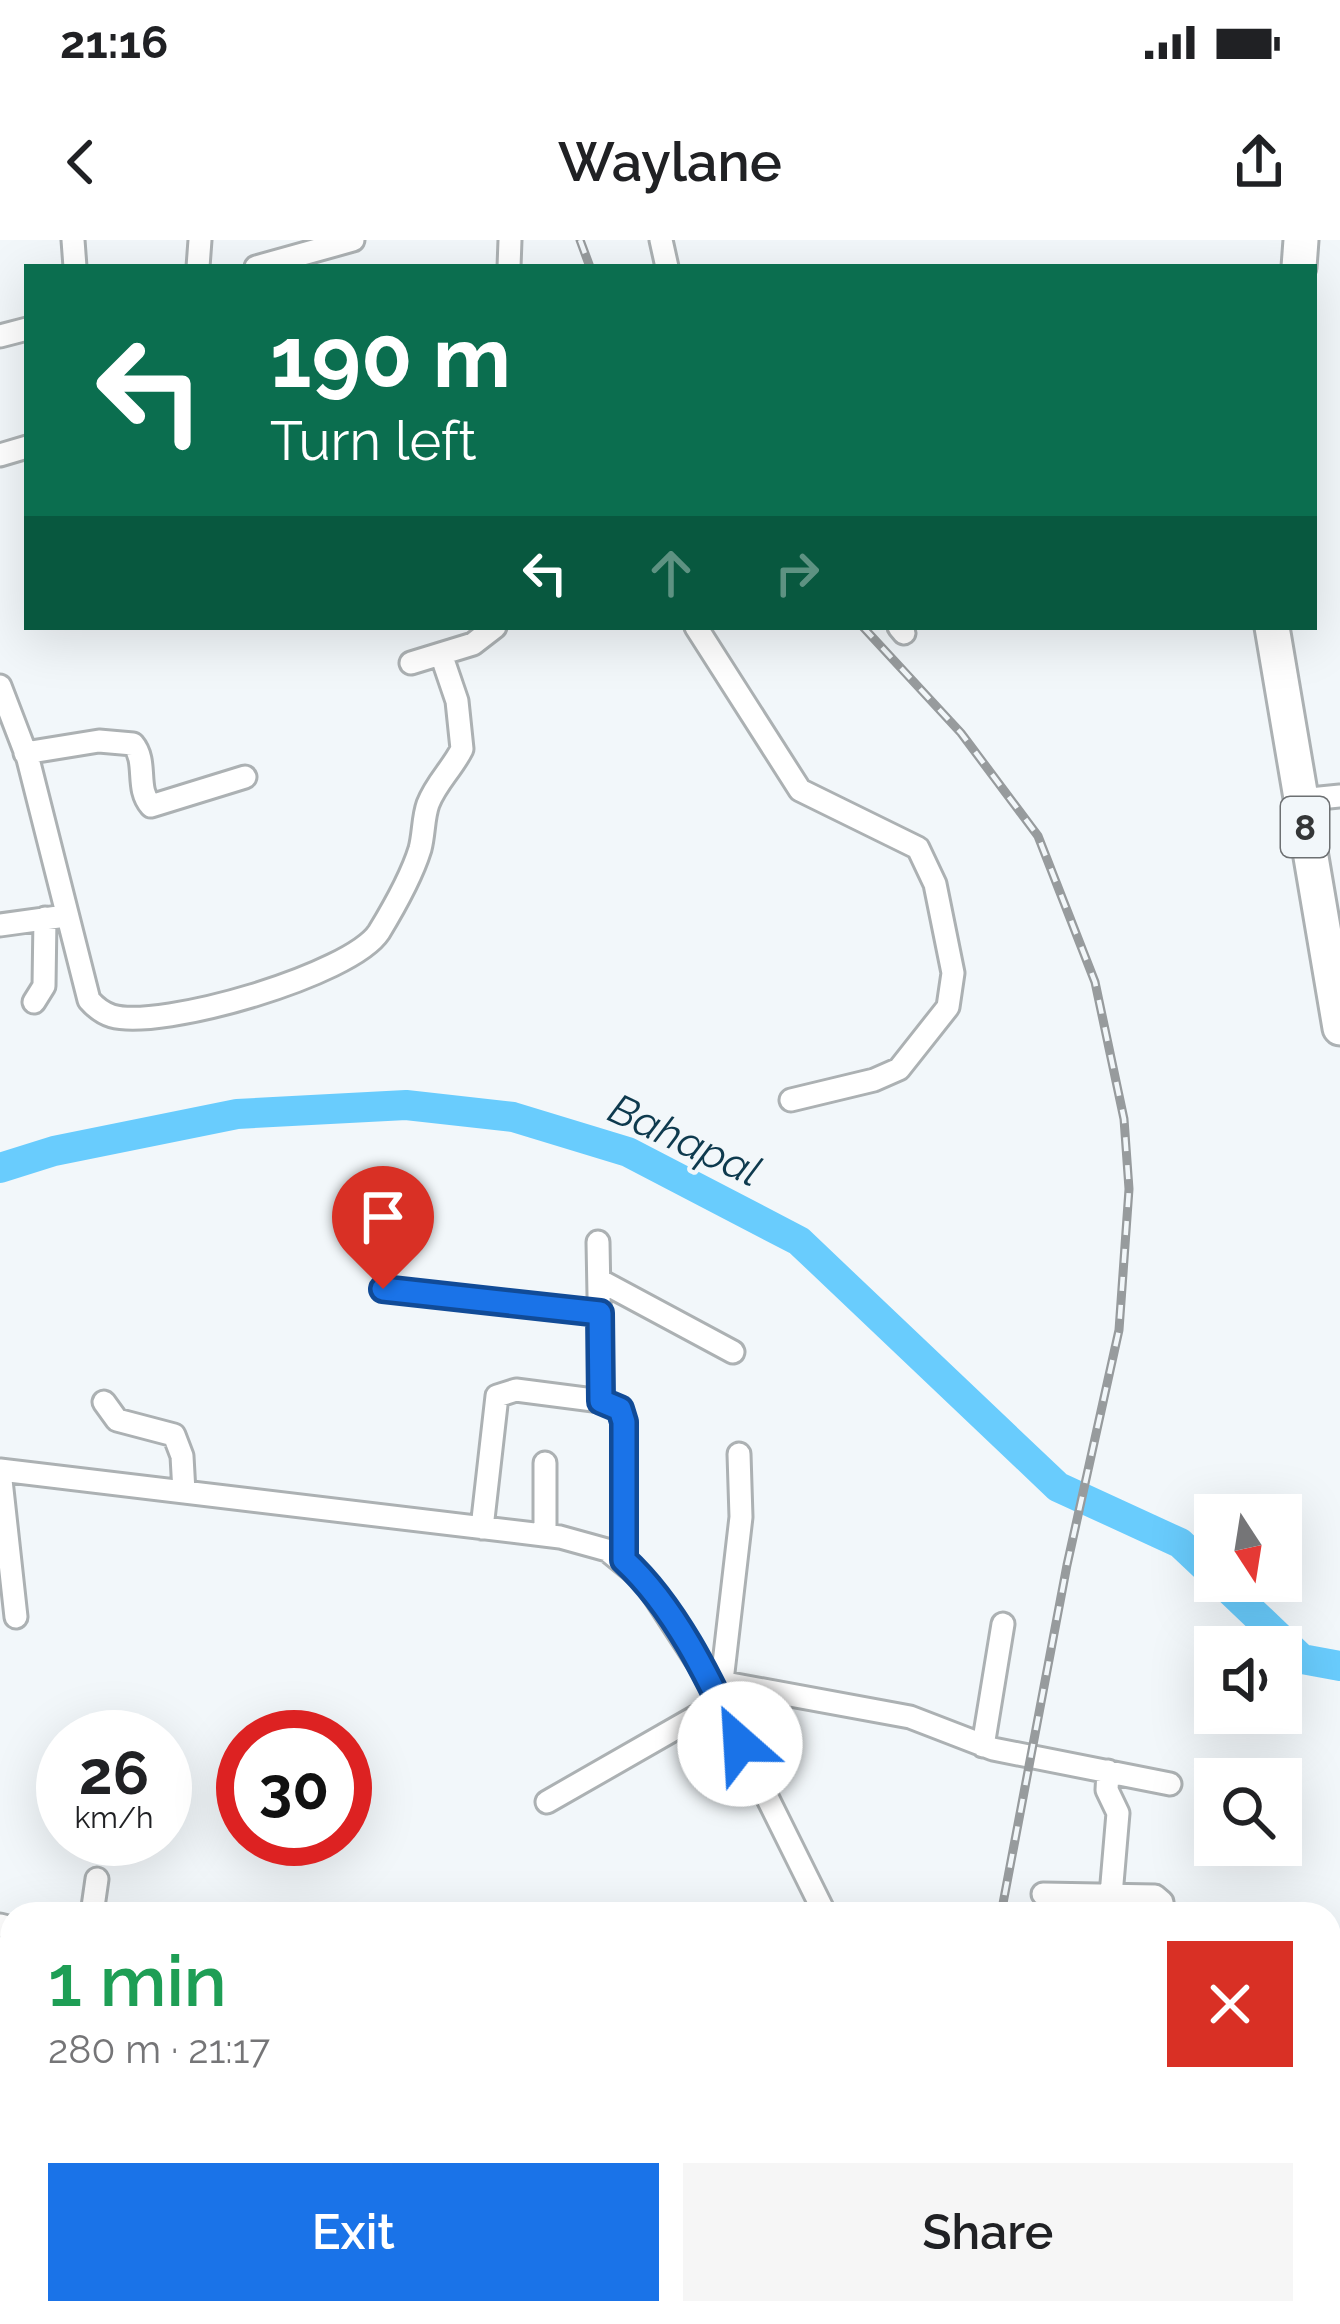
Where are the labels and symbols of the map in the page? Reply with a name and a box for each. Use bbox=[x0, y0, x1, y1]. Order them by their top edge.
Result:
road number: 8 bbox=[1281, 797, 1329, 857]
water label: Bahapal bbox=[601, 1084, 769, 1196]
pin bbox=[332, 1166, 434, 1289]
north arrow bbox=[1194, 1494, 1302, 1602]
position arrow bbox=[677, 1681, 803, 1807]
speed limit sign: 30 bbox=[216, 1710, 372, 1866]

